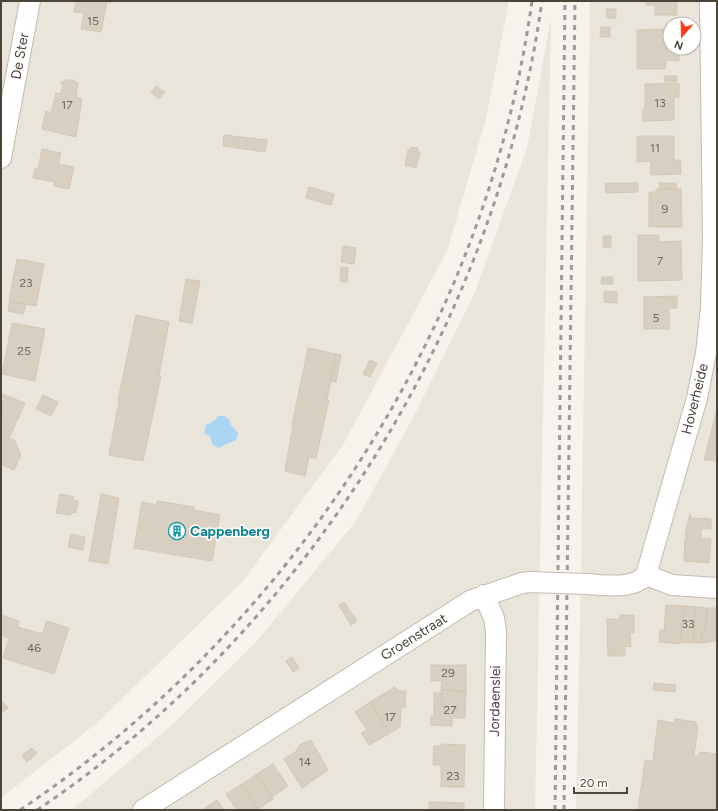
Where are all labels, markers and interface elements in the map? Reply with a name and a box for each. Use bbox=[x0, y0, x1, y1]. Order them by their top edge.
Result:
house number: 15 bbox=[87, 14, 99, 28]
north arrow bbox=[662, 16, 702, 56]
street label: De Ster bbox=[8, 31, 32, 81]
text: N bbox=[673, 37, 685, 52]
house number: 13 bbox=[654, 96, 666, 110]
house number: 17 bbox=[61, 98, 73, 112]
house number: 11 bbox=[650, 141, 660, 155]
house number: 9 bbox=[662, 202, 669, 216]
house number: 7 bbox=[657, 254, 664, 268]
house number: 23 bbox=[19, 276, 33, 290]
house number: 5 bbox=[653, 311, 660, 325]
house number: 25 bbox=[17, 344, 31, 358]
street label: Hoverheide bbox=[678, 361, 712, 436]
building icon: Cappenberg bbox=[167, 521, 187, 541]
place label: Cappenberg bbox=[190, 523, 270, 540]
street label: Groenstraat bbox=[378, 610, 450, 664]
house number: 33 bbox=[681, 617, 695, 631]
house number: 46 bbox=[27, 641, 41, 655]
street label: Jordaenslei bbox=[486, 665, 504, 737]
house number: 29 bbox=[441, 666, 455, 680]
house number: 27 bbox=[443, 703, 457, 717]
house number: 17 bbox=[384, 710, 396, 724]
house number: 14 bbox=[299, 755, 312, 769]
house number: 23 bbox=[446, 769, 460, 783]
scale bar bbox=[574, 769, 627, 795]
text: 20 m bbox=[580, 776, 608, 790]

